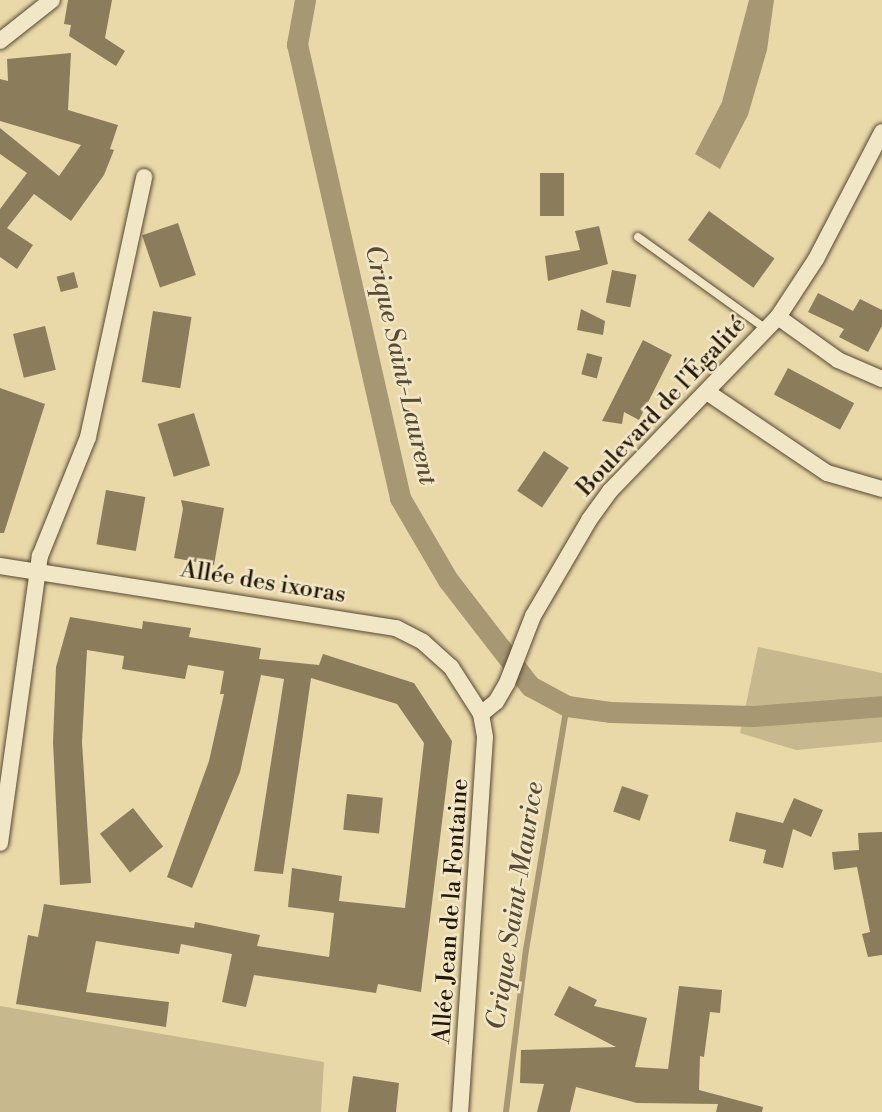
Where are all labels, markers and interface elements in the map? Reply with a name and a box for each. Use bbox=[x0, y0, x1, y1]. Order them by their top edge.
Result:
water label: Crique Saint-Laurent bbox=[357, 242, 443, 488]
street label: Boulevard de l'Égalité bbox=[571, 311, 753, 503]
street label: Allée des ixoras bbox=[178, 556, 348, 610]
street label: Allée Jean de la Fontaine bbox=[428, 777, 476, 1045]
water label: Crique Saint-Maurice bbox=[481, 780, 551, 1032]

